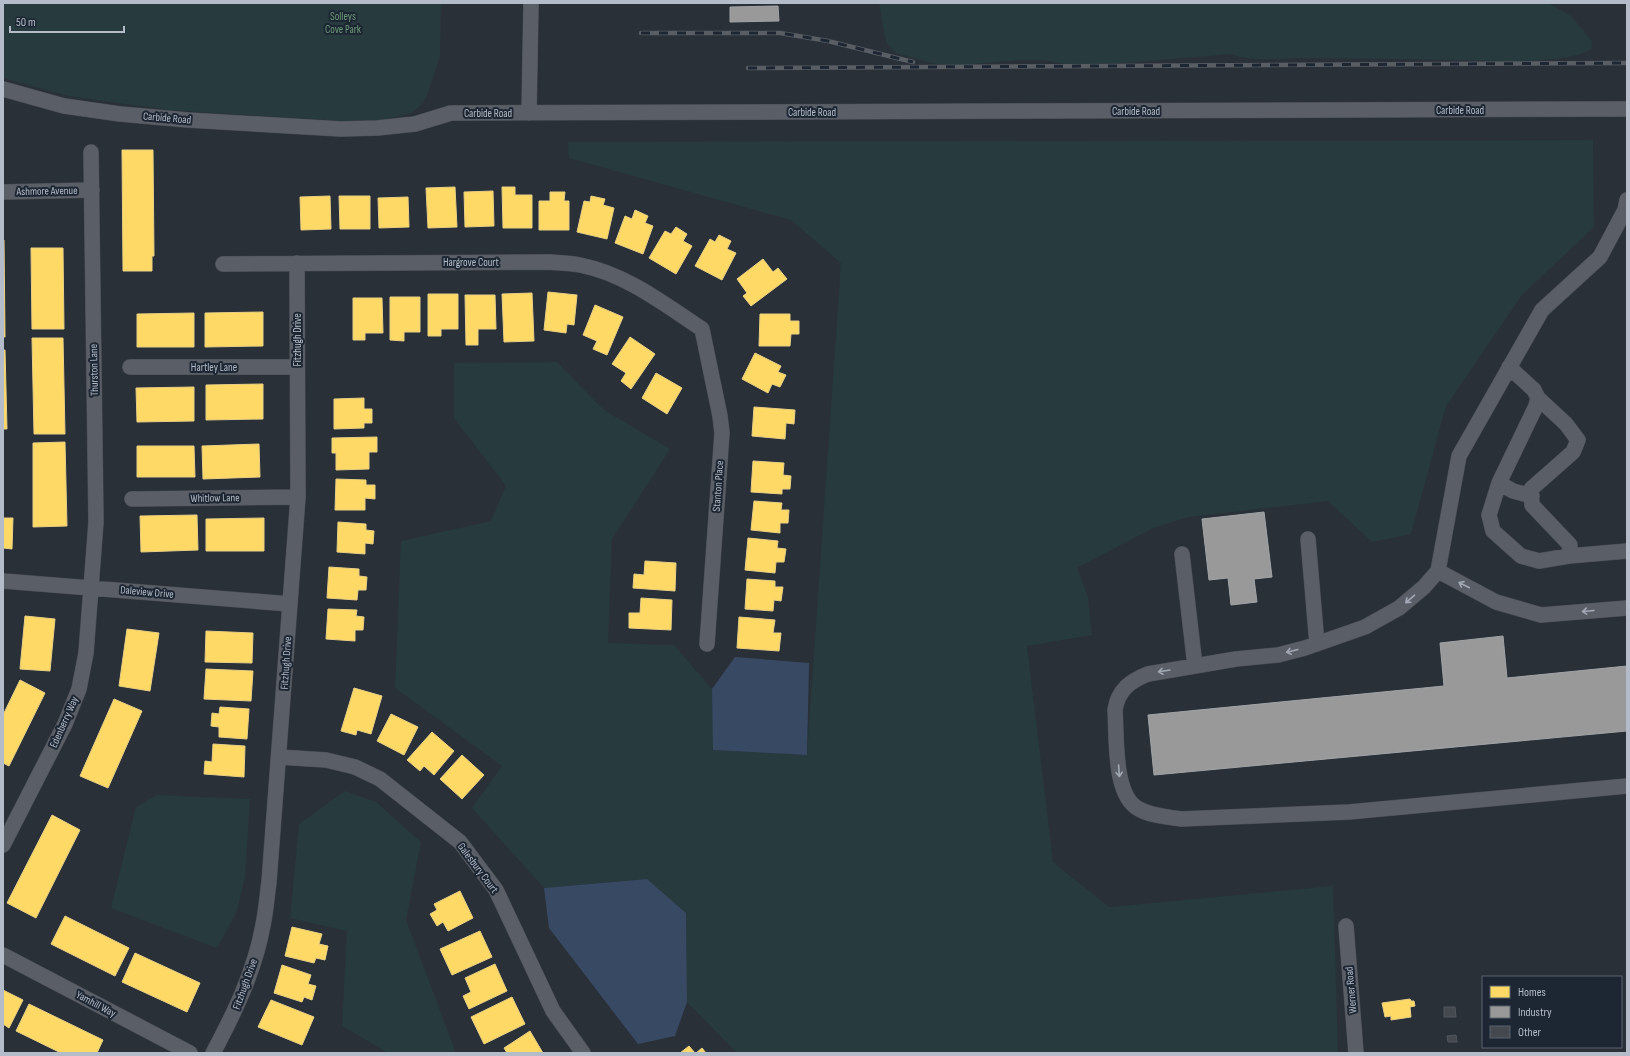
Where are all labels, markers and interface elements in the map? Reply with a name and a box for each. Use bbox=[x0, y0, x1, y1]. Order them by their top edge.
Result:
scale bar bbox=[10, 8, 124, 34]
park label: Solleys Cove Park bbox=[325, 10, 362, 36]
text: 50 m bbox=[16, 15, 36, 30]
street label: Carbide Road bbox=[1436, 104, 1485, 117]
street label: Carbide Road bbox=[1112, 105, 1161, 118]
street label: Carbide Road bbox=[788, 106, 837, 119]
street label: Carbide Road bbox=[464, 107, 513, 120]
street label: Carbide Road bbox=[142, 109, 192, 127]
street label: Ashmore Avenue bbox=[15, 184, 78, 198]
street label: Hargrove Court bbox=[443, 256, 500, 269]
street label: Fitzhugh Drive bbox=[291, 313, 304, 367]
street label: Thurston Lane bbox=[87, 344, 101, 396]
street label: Hartley Lane bbox=[191, 361, 237, 374]
street label: Stanton Place bbox=[710, 460, 726, 512]
street label: Whitlow Lane bbox=[190, 491, 240, 505]
one-way arrow bbox=[1459, 581, 1471, 588]
street label: Daleview Drive bbox=[120, 583, 174, 601]
one-way arrow bbox=[1405, 594, 1415, 603]
one-way arrow bbox=[1582, 608, 1595, 615]
street label: Fitzhugh Drive bbox=[278, 636, 294, 690]
one-way arrow bbox=[1286, 648, 1299, 656]
one-way arrow bbox=[1158, 667, 1171, 675]
street label: Edenberry Way bbox=[47, 694, 81, 750]
one-way arrow bbox=[1116, 764, 1123, 777]
street label: Galesbury Court bbox=[455, 840, 501, 896]
street label: Fitzhugh Drive bbox=[230, 957, 260, 1011]
street label: Werner Road bbox=[1342, 966, 1360, 1014]
legend bbox=[1482, 976, 1622, 1048]
text: Homes bbox=[1518, 985, 1546, 1000]
street label: Yamhill Way bbox=[74, 988, 119, 1020]
text: Industry bbox=[1518, 1005, 1552, 1020]
text: Other bbox=[1518, 1025, 1542, 1040]

